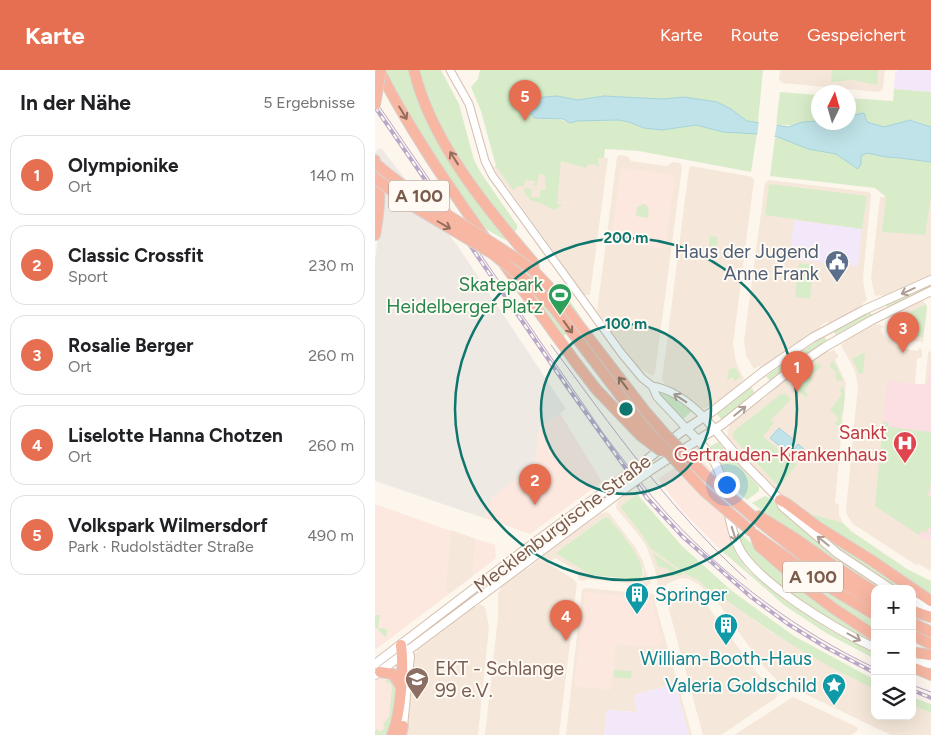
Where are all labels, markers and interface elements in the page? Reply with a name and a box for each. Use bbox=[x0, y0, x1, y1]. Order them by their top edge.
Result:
text: Karte bbox=[25, 21, 85, 50]
text: Karte bbox=[660, 24, 703, 46]
text: Route bbox=[731, 24, 779, 46]
text: Gespeichert bbox=[807, 24, 906, 46]
pin: 5 bbox=[509, 80, 541, 121]
north arrow bbox=[811, 85, 856, 130]
text: In der Nähe bbox=[20, 90, 131, 115]
text: 5 Ergebnisse bbox=[263, 93, 355, 112]
one-way arrow bbox=[398, 105, 408, 119]
one-way arrow bbox=[449, 152, 459, 166]
text: Olympionike bbox=[68, 154, 179, 177]
text: 1 bbox=[34, 166, 40, 185]
text: 140 m bbox=[310, 166, 354, 185]
text: Ort bbox=[68, 177, 92, 196]
road number: A 100 bbox=[389, 180, 449, 212]
one-way arrow bbox=[437, 220, 452, 230]
text: 200 m bbox=[604, 229, 648, 247]
place label: Haus der Jugend Anne Frank bbox=[675, 240, 820, 285]
text: Classic Crossfit bbox=[68, 244, 204, 267]
public building icon: Haus der Jugend Anne Frank bbox=[824, 249, 850, 283]
text: 2 bbox=[32, 256, 42, 275]
text: 230 m bbox=[309, 256, 354, 275]
text: Sport bbox=[68, 267, 108, 286]
place label: Skatepark Heidelberger Platz bbox=[386, 273, 544, 318]
sports icon: Skatepark Heidelberger Platz bbox=[547, 282, 573, 316]
one-way arrow bbox=[901, 286, 916, 296]
pin: 3 bbox=[887, 312, 919, 353]
text: 100 m bbox=[605, 315, 647, 333]
one-way arrow bbox=[563, 320, 574, 333]
text: Rosalie Berger bbox=[68, 334, 193, 357]
text: 3 bbox=[33, 346, 41, 365]
text: 260 m bbox=[308, 346, 354, 365]
pin: 1 bbox=[781, 351, 813, 392]
text: Ort bbox=[68, 357, 92, 376]
one-way arrow bbox=[618, 376, 628, 390]
one-way arrow bbox=[673, 393, 687, 403]
centre of rings bbox=[617, 400, 635, 418]
one-way arrow bbox=[733, 405, 746, 416]
place label: Sankt Gertrauden-Krankenhaus bbox=[674, 421, 887, 466]
text: Liselotte Hanna Chotzen bbox=[68, 424, 283, 447]
hospital icon: Sankt Gertrauden-Krankenhaus bbox=[892, 430, 918, 464]
text: 4 bbox=[32, 436, 42, 455]
text: 260 m bbox=[308, 436, 354, 455]
text: Ort bbox=[68, 447, 92, 466]
street label: Mecklenburgische Straße bbox=[469, 449, 655, 597]
pin: 2 bbox=[519, 464, 551, 505]
your location bbox=[714, 472, 740, 498]
text: Volkspark Wilmersdorf bbox=[68, 514, 268, 537]
text: 5 bbox=[32, 526, 42, 545]
text: 490 m bbox=[307, 526, 354, 545]
one-way arrow bbox=[729, 526, 739, 542]
one-way arrow bbox=[816, 536, 829, 547]
text: Park · Rudolstädter Straße bbox=[68, 537, 254, 556]
road number: A 100 bbox=[783, 562, 843, 592]
building icon: Springer bbox=[624, 581, 650, 615]
place label: Springer bbox=[655, 583, 728, 606]
map controls bbox=[871, 585, 916, 720]
button: + bbox=[871, 585, 916, 630]
pin: 4 bbox=[550, 600, 582, 641]
building icon: William-Booth-Haus bbox=[713, 612, 739, 646]
button: − bbox=[871, 630, 916, 675]
one-way arrow bbox=[847, 633, 861, 643]
place label: William-Booth-Haus bbox=[640, 647, 812, 670]
place label: EKT - Schlange 99 e.V. bbox=[435, 657, 564, 702]
school or university icon: EKT - Schlange 99 e.V. bbox=[404, 666, 430, 700]
place icon: Valeria Goldschild bbox=[821, 672, 847, 706]
place label: Valeria Goldschild bbox=[665, 674, 817, 697]
button: layers bbox=[871, 675, 916, 720]

